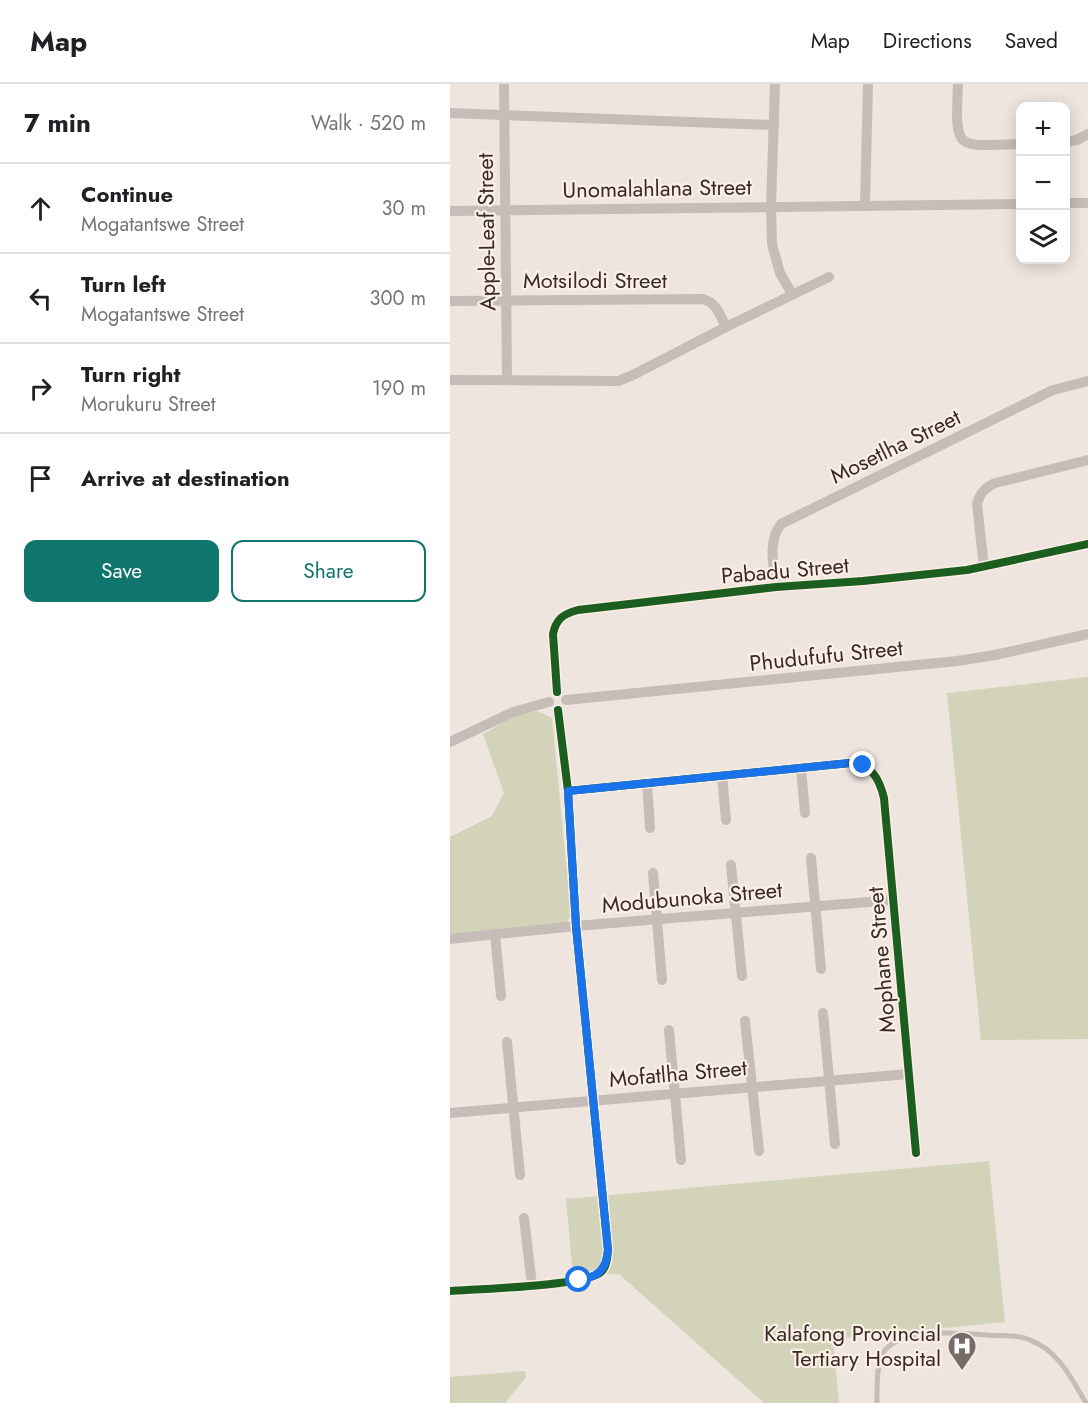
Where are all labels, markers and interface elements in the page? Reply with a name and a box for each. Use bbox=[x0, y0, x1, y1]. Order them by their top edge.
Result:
text: Map bbox=[30, 21, 87, 62]
text: Map bbox=[811, 26, 850, 56]
text: Directions bbox=[883, 26, 972, 56]
text: Saved bbox=[1005, 26, 1058, 56]
map controls bbox=[1016, 102, 1070, 264]
button: + bbox=[1016, 102, 1070, 156]
text: 7 min bbox=[24, 104, 91, 142]
text: Walk · 520 m bbox=[311, 109, 426, 138]
street label: Apple-Leaf Street bbox=[469, 152, 503, 311]
button: − bbox=[1016, 156, 1070, 210]
street label: Unomalahlana Street bbox=[562, 170, 753, 206]
text: Continue bbox=[81, 178, 173, 210]
icon: ahead bbox=[24, 192, 57, 225]
text: 30 m bbox=[381, 194, 426, 223]
text: Mogatantswe Street bbox=[81, 210, 244, 239]
button: layers bbox=[1016, 210, 1070, 264]
street label: Motsilodi Street bbox=[523, 264, 668, 296]
text: Turn left bbox=[81, 268, 166, 300]
icon: left bbox=[24, 282, 57, 315]
text: 300 m bbox=[369, 284, 426, 313]
text: Mogatantswe Street bbox=[81, 300, 244, 329]
text: Turn right bbox=[81, 358, 181, 390]
icon: right bbox=[24, 372, 57, 405]
text: 190 m bbox=[372, 374, 426, 403]
text: Morukuru Street bbox=[81, 390, 216, 419]
street label: Mosetlha Street bbox=[824, 400, 966, 491]
icon: arrive bbox=[24, 462, 57, 495]
text: Arrive at destination bbox=[81, 462, 290, 494]
button: Save bbox=[24, 540, 219, 602]
button: Share bbox=[231, 540, 426, 602]
street label: Pabadu Street bbox=[720, 548, 851, 592]
street label: Phudufufu Street bbox=[748, 631, 905, 679]
route end bbox=[849, 751, 875, 777]
street label: Modubunoka Street bbox=[600, 873, 784, 921]
street label: Mophane Street bbox=[859, 885, 903, 1034]
street label: Mofatlha Street bbox=[608, 1051, 749, 1095]
route start bbox=[565, 1266, 591, 1292]
place label: Kalafong Provincial Tertiary Hospital bbox=[764, 1317, 941, 1374]
hospital icon: Kalafong Provincial Tertiary Hospital bbox=[946, 1330, 978, 1372]

